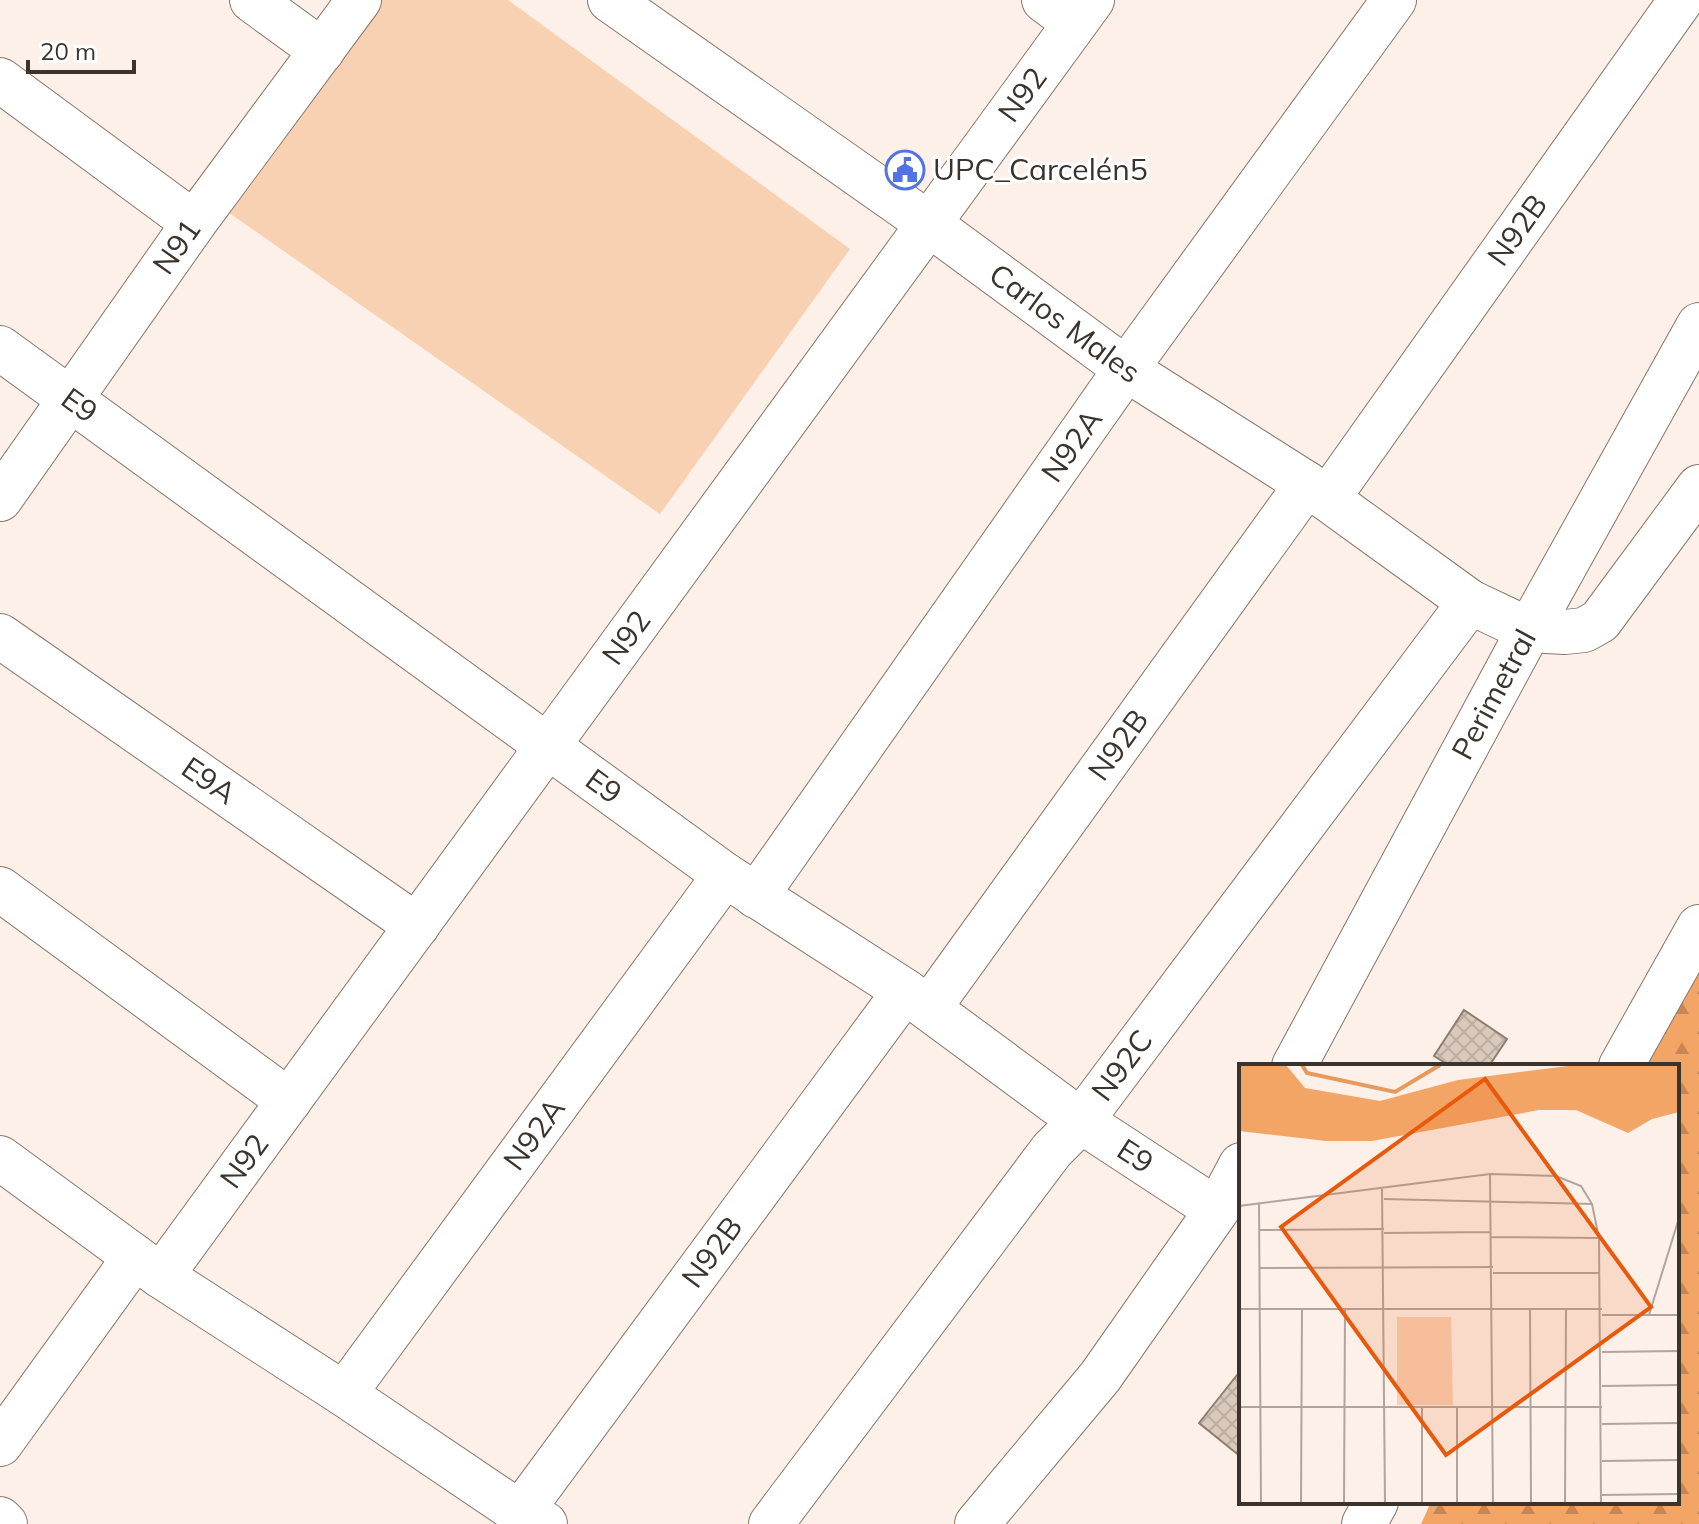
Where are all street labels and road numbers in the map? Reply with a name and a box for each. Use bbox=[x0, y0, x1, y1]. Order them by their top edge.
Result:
street label: N92 bbox=[989, 60, 1054, 129]
street label: N92B bbox=[1479, 187, 1555, 273]
street label: N91 bbox=[144, 212, 209, 281]
street label: Carlos Males bbox=[982, 255, 1147, 391]
street label: E9 bbox=[54, 379, 105, 431]
street label: N92A bbox=[1033, 401, 1110, 489]
street label: N92 bbox=[593, 602, 658, 672]
street label: Perimetral bbox=[1443, 622, 1544, 766]
street label: N92B bbox=[1079, 702, 1156, 788]
street label: E9A bbox=[175, 748, 244, 812]
street label: E9 bbox=[578, 760, 630, 812]
street label: N92C bbox=[1083, 1022, 1161, 1108]
street label: N92A bbox=[495, 1090, 573, 1178]
street label: N92 bbox=[211, 1126, 276, 1195]
street label: E9 bbox=[1110, 1130, 1161, 1181]
street label: N92B bbox=[673, 1209, 750, 1295]

